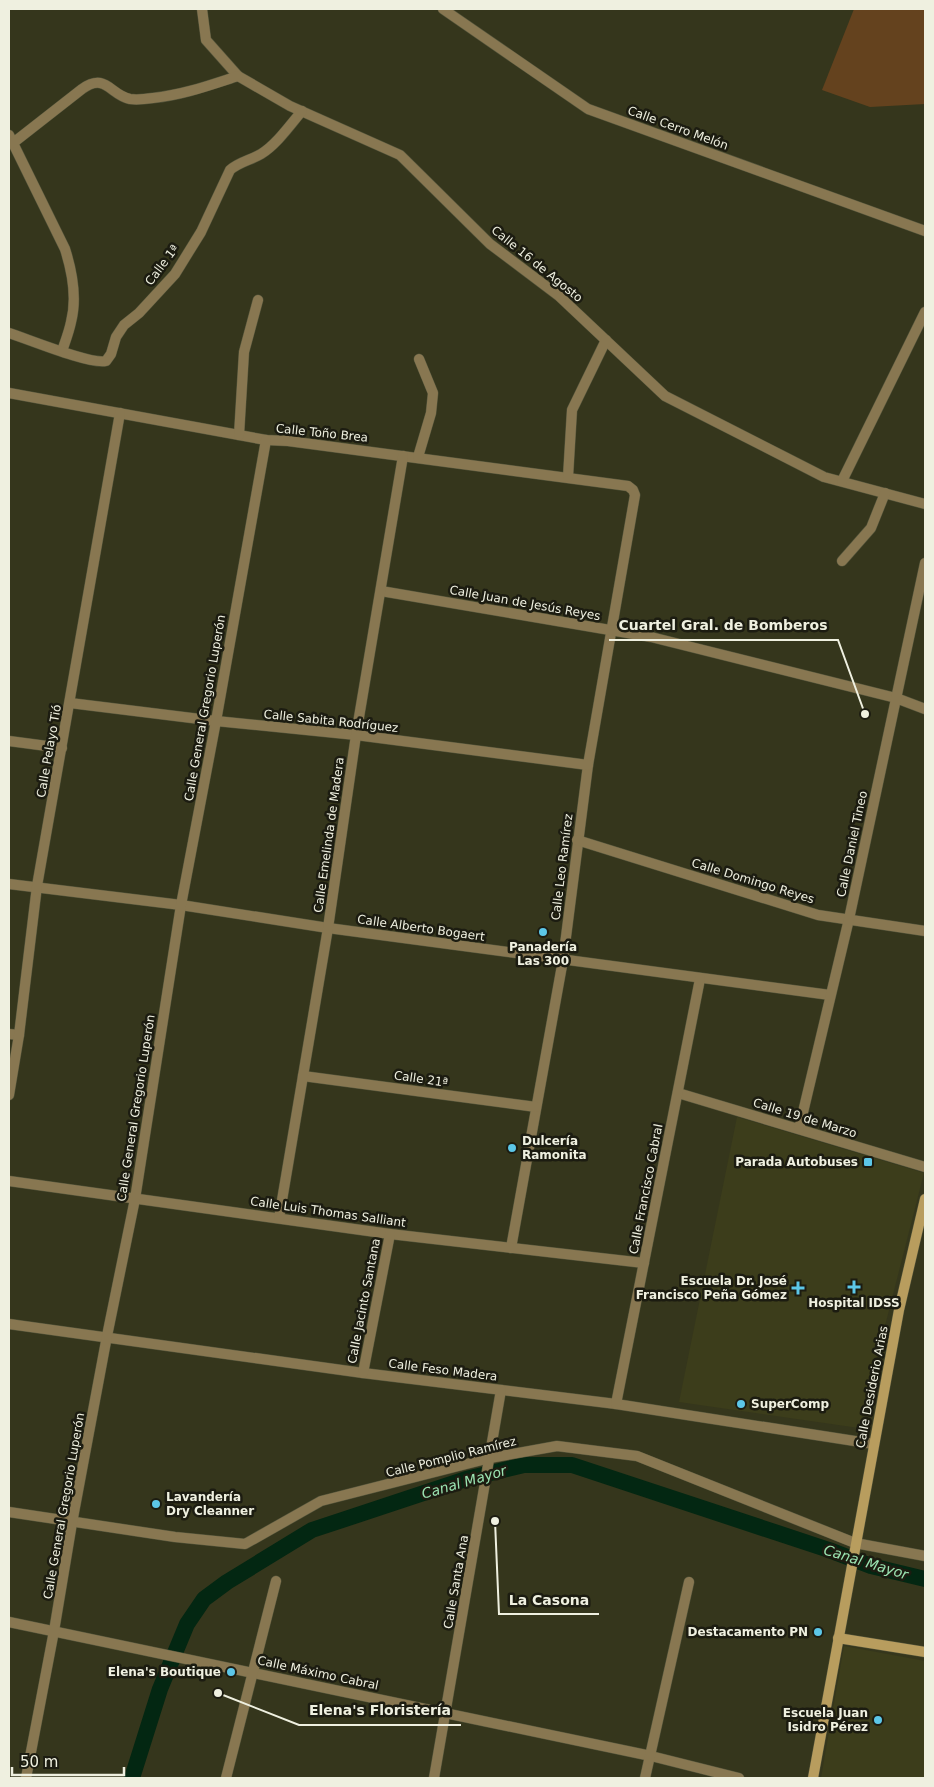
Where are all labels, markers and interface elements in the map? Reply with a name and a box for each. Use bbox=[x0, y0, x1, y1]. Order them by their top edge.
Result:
street label: Calle Cerro Melón bbox=[626, 103, 730, 153]
street label: Calle 16 de Agosto bbox=[489, 223, 585, 305]
street label: Calle 1ª bbox=[142, 242, 182, 288]
street label: Calle Toño Brea bbox=[275, 421, 369, 445]
street label: Calle Juan de Jesús Reyes bbox=[448, 583, 602, 623]
callout: Cuartel Gral. de Bomberos bbox=[609, 611, 838, 640]
street label: Calle General Gregorio Luperón bbox=[182, 614, 228, 802]
text: Cuartel Gral. de Bomberos bbox=[619, 617, 827, 633]
street label: Calle Pelayo Tió bbox=[34, 703, 64, 799]
street label: Calle Sabita Rodríguez bbox=[263, 707, 399, 735]
street label: Calle Emelinda de Madera bbox=[311, 756, 347, 914]
street label: Calle Daniel Tineo bbox=[834, 790, 870, 898]
street label: Calle Leo Ramírez bbox=[549, 813, 575, 921]
street label: Calle Domingo Reyes bbox=[690, 856, 816, 906]
street label: Calle Alberto Bogaert bbox=[356, 912, 486, 944]
marker: Panadería Las 300 bbox=[537, 926, 549, 938]
place label: Panadería Las 300 bbox=[509, 940, 577, 968]
street label: Calle General Gregorio Luperón bbox=[114, 1013, 158, 1203]
street label: Calle 21ª bbox=[393, 1068, 449, 1090]
street label: Calle 19 de Marzo bbox=[751, 1096, 859, 1140]
street label: Calle Francisco Cabral bbox=[626, 1123, 666, 1255]
place label: Dulcería Ramonita bbox=[522, 1134, 587, 1162]
marker: Dulcería Ramonita bbox=[506, 1142, 518, 1154]
place label: Parada Autobuses bbox=[735, 1155, 858, 1169]
marker: Parada Autobuses bbox=[862, 1156, 874, 1168]
street label: Calle Luis Thomas Salliant bbox=[249, 1194, 407, 1230]
street label: Calle Jacinto Santana bbox=[345, 1237, 383, 1365]
place label: Escuela Dr. José Francisco Peña Gómez bbox=[636, 1274, 787, 1302]
marker: Hospital IDSS bbox=[847, 1280, 861, 1294]
marker: Escuela Dr. José Francisco Peña Gómez bbox=[791, 1281, 805, 1295]
place label: Hospital IDSS bbox=[808, 1296, 900, 1310]
street label: Calle Desiderio Arias bbox=[853, 1325, 891, 1449]
street label: Calle Feso Madera bbox=[388, 1356, 498, 1384]
place label: SuperComp bbox=[751, 1397, 829, 1411]
marker: SuperComp bbox=[735, 1398, 747, 1410]
street label: Calle General Gregorio Luperón bbox=[41, 1412, 87, 1600]
street label: Calle Pomplio Ramírez bbox=[384, 1434, 518, 1480]
water label: Canal Mayor bbox=[420, 1462, 509, 1502]
place label: Lavandería Dry Cleanner bbox=[166, 1490, 254, 1518]
marker: Lavandería Dry Cleanner bbox=[150, 1498, 162, 1510]
street label: Calle Santa Ana bbox=[441, 1534, 471, 1630]
water label: Canal Mayor bbox=[822, 1542, 911, 1583]
callout: La Casona bbox=[499, 1585, 599, 1614]
text: La Casona bbox=[509, 1592, 589, 1608]
place label: Destacamento PN bbox=[688, 1625, 808, 1639]
marker: Destacamento PN bbox=[812, 1626, 824, 1638]
street label: Calle Máximo Cabral bbox=[256, 1653, 380, 1693]
place label: Elena's Boutique bbox=[108, 1665, 221, 1679]
marker: Elena's Boutique bbox=[225, 1666, 237, 1678]
callout: Elena's Floristería bbox=[299, 1696, 461, 1725]
text: Elena's Floristería bbox=[309, 1702, 451, 1718]
place label: Escuela Juan Isidro Pérez bbox=[783, 1706, 868, 1734]
marker: Escuela Juan Isidro Pérez bbox=[872, 1714, 884, 1726]
scale bar bbox=[12, 1744, 125, 1776]
text: 50 m bbox=[20, 1753, 58, 1771]

